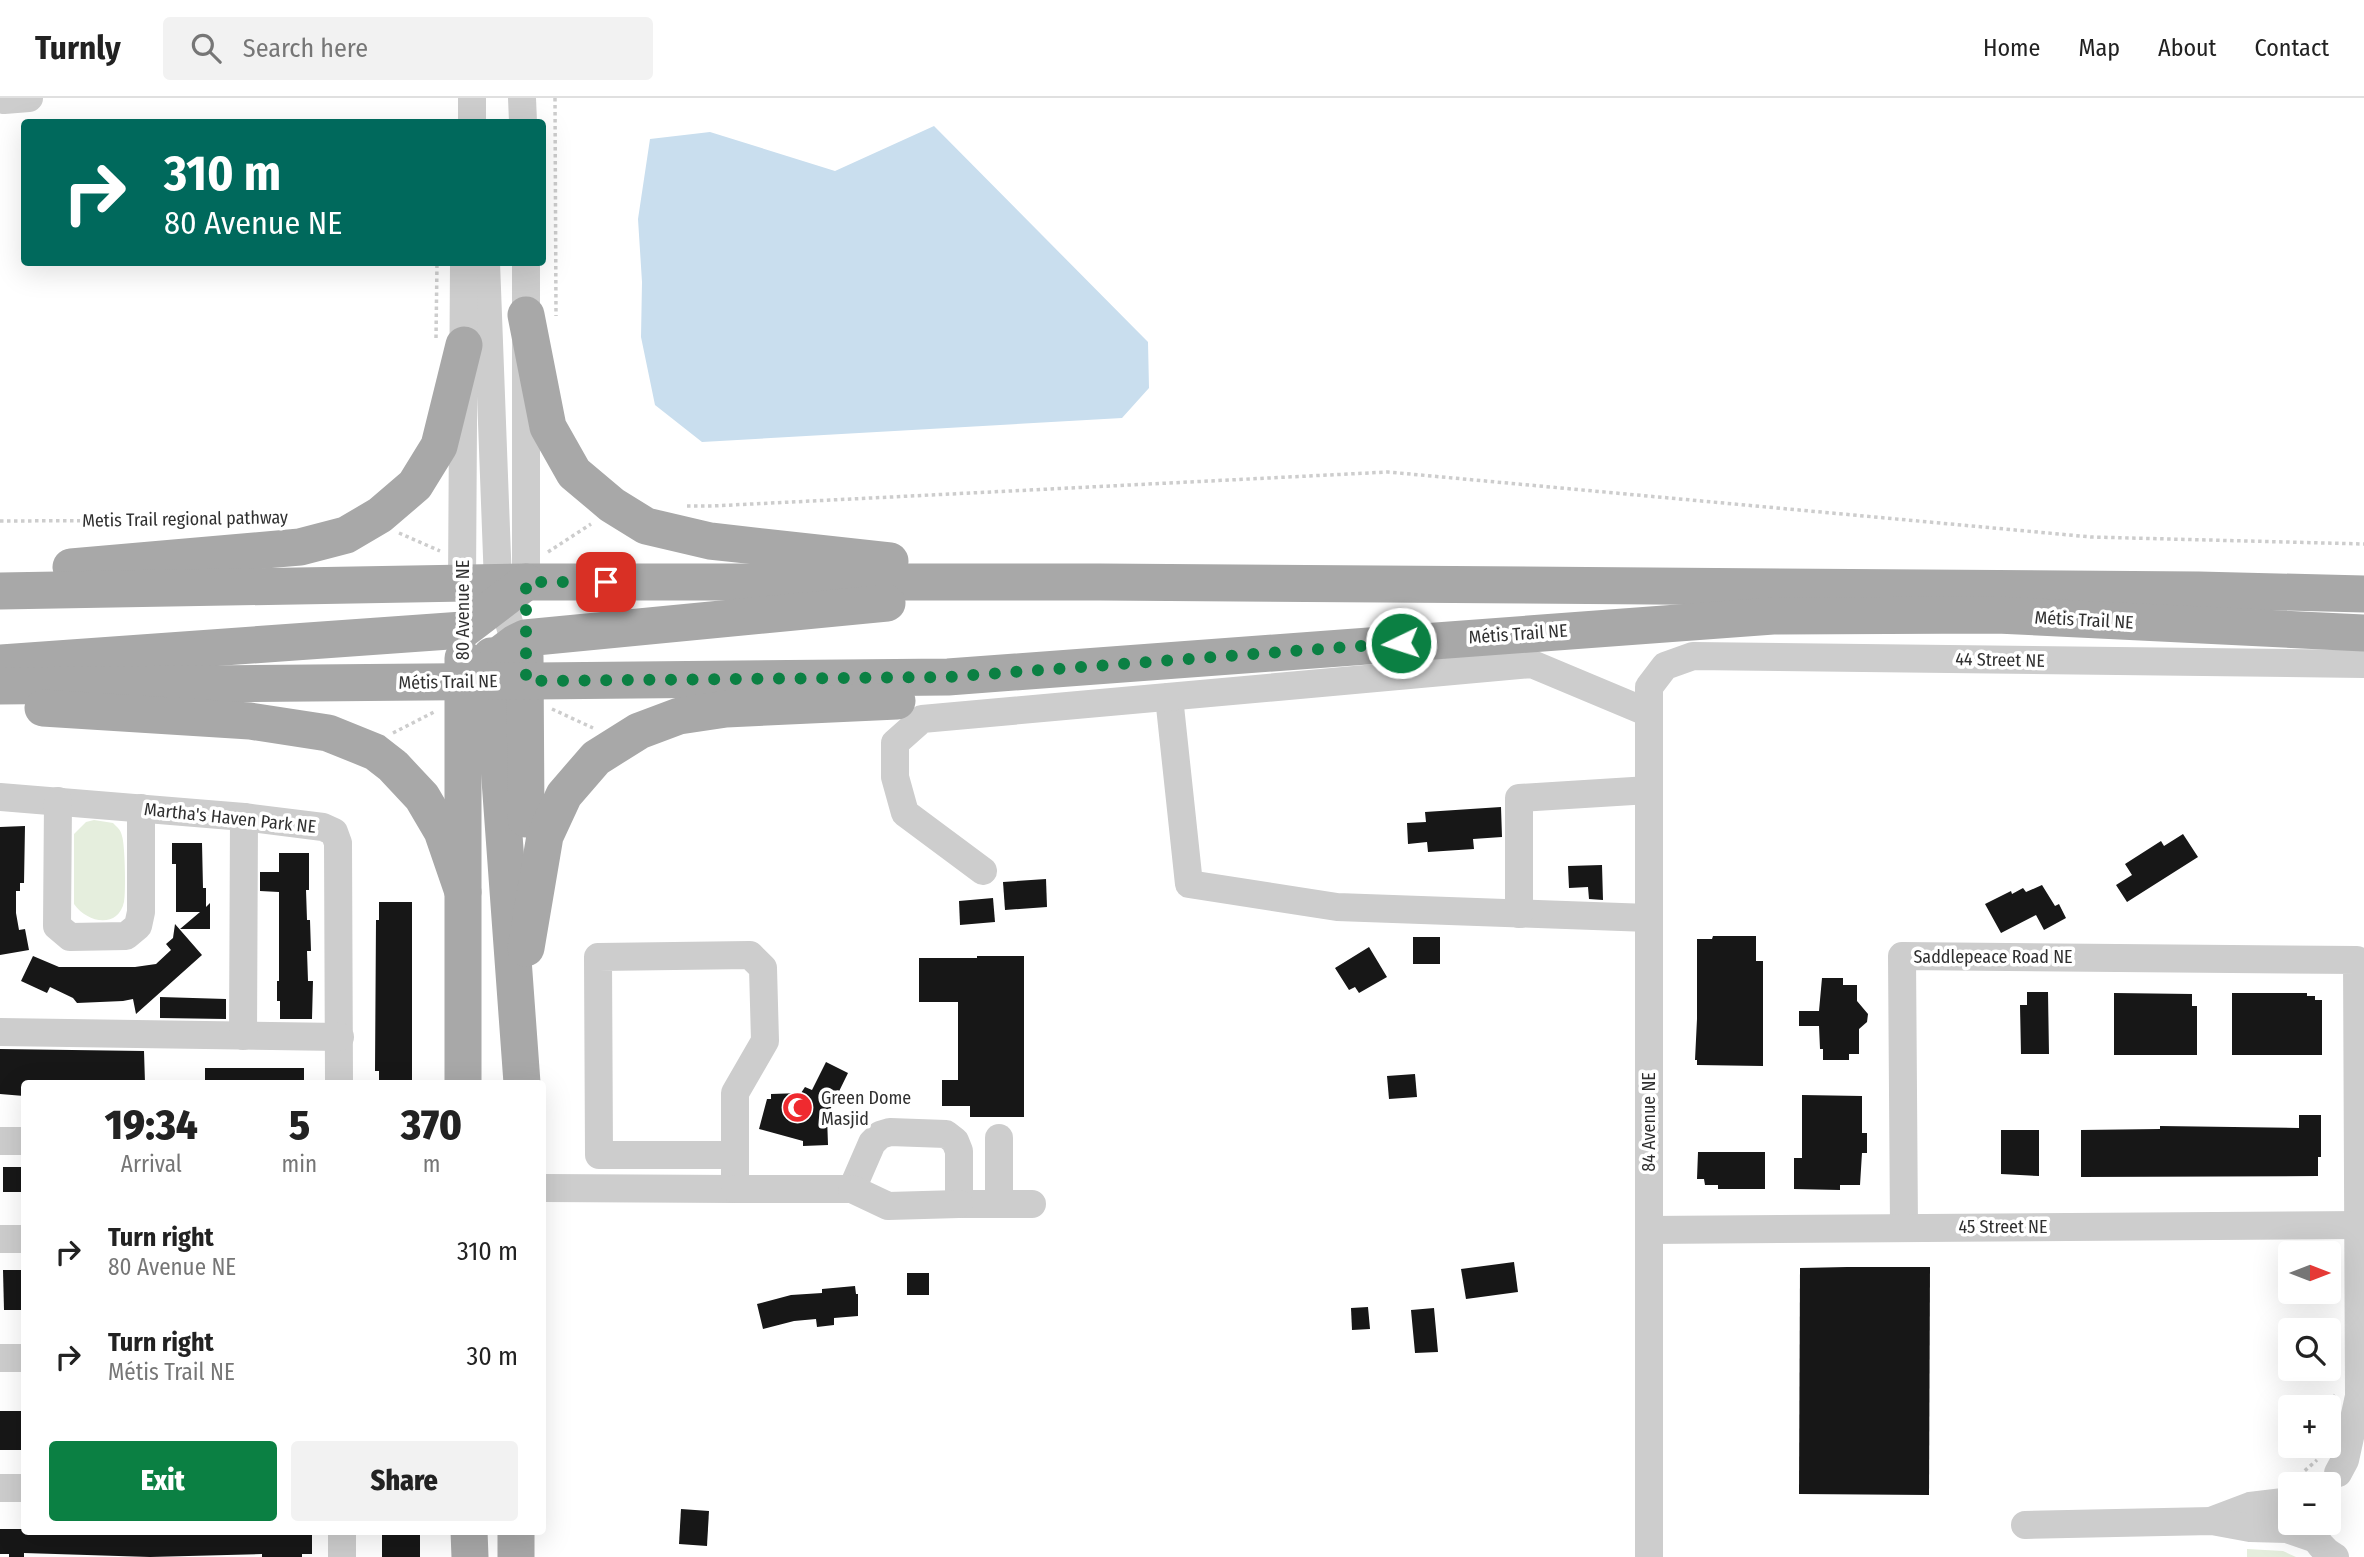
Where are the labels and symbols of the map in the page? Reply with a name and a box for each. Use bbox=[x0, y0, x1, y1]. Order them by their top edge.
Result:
street label: Metis Trail regional pathway bbox=[82, 506, 288, 532]
pin bbox=[576, 552, 636, 612]
street label: 80 Avenue NE bbox=[452, 560, 474, 660]
position arrow bbox=[1364, 606, 1438, 680]
street label: Métis Trail NE bbox=[2034, 606, 2134, 634]
street label: Métis Trail NE bbox=[1468, 620, 1568, 648]
street label: 44 Street NE bbox=[1955, 648, 2045, 672]
street label: Métis Trail NE bbox=[398, 670, 498, 694]
street label: Martha's Haven Park NE bbox=[143, 798, 317, 838]
street label: Saddlepeace Road NE bbox=[1913, 946, 2073, 968]
street label: 84 Avenue NE bbox=[1638, 1072, 1660, 1172]
place label: Green Dome Masjid bbox=[821, 1087, 911, 1130]
mosque icon: Green Dome Masjid bbox=[781, 1091, 815, 1125]
street label: 45 Street NE bbox=[1959, 1216, 2047, 1238]
north arrow bbox=[2278, 1241, 2342, 1304]

